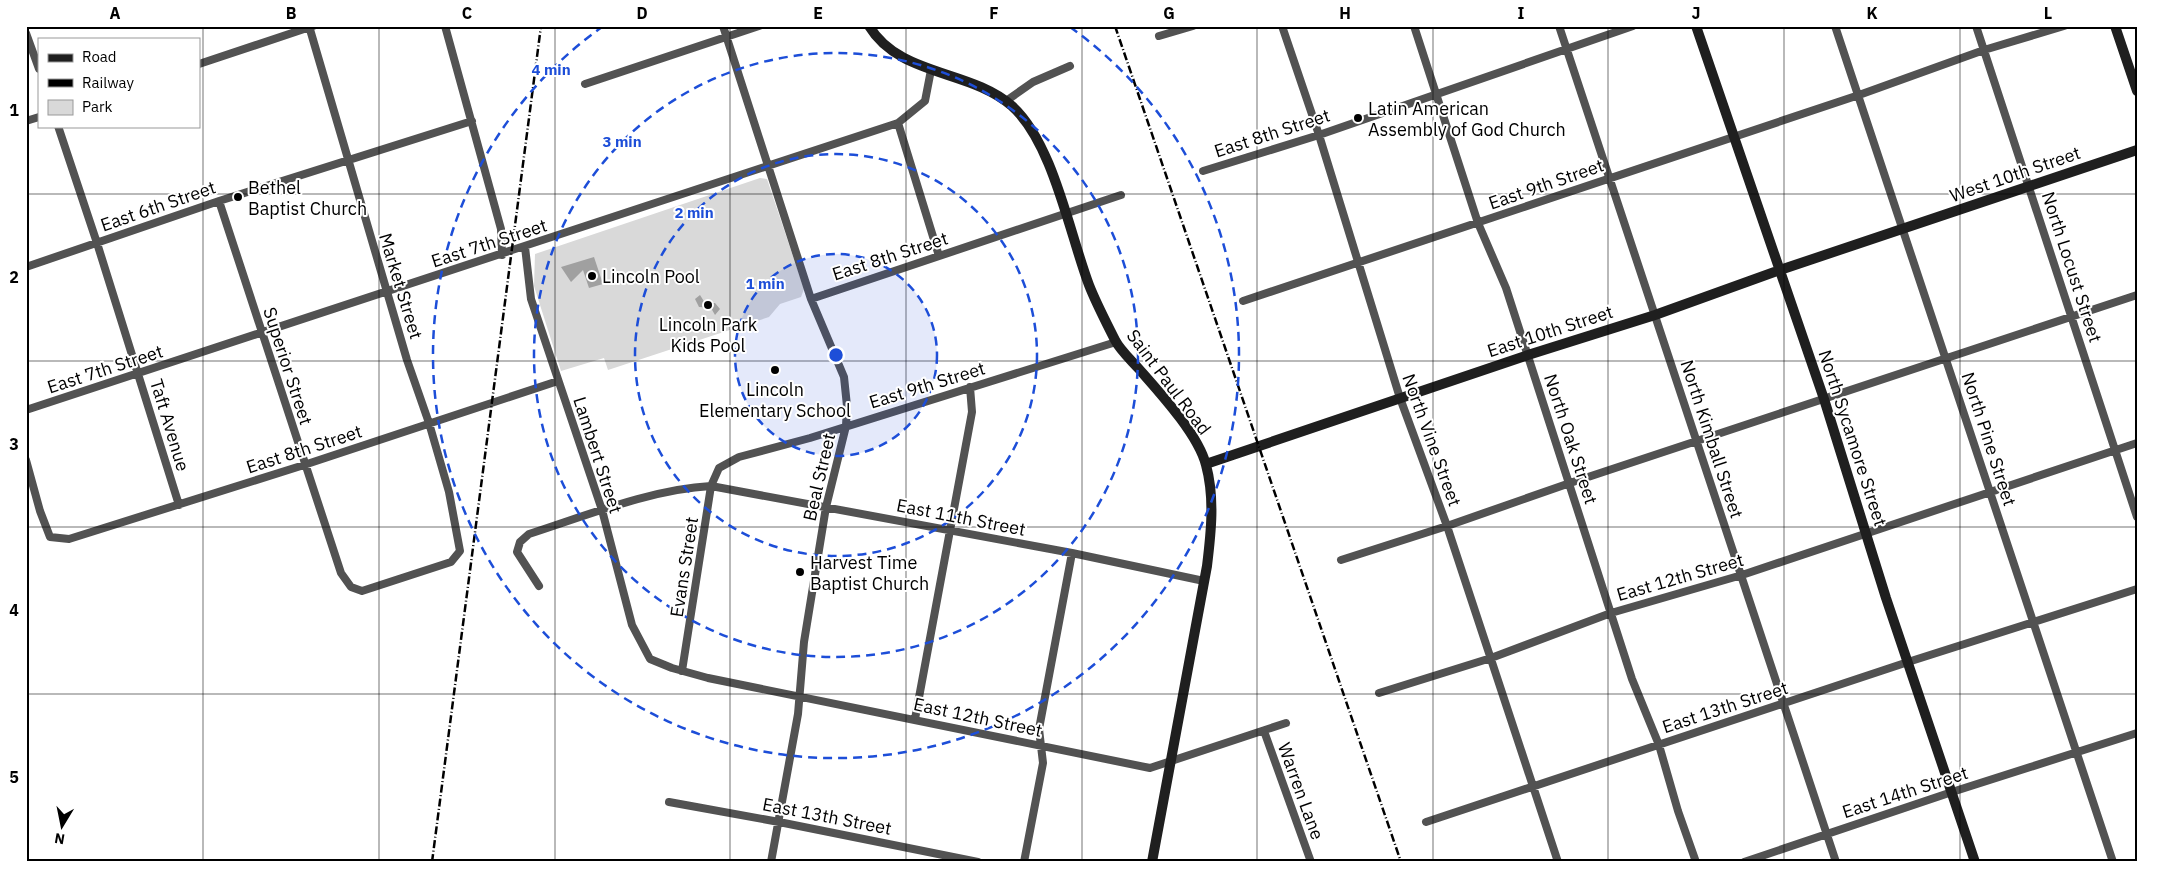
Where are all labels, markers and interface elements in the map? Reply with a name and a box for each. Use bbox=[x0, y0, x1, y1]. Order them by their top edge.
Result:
text: A bbox=[110, 3, 121, 23]
text: B bbox=[286, 3, 297, 23]
text: C bbox=[462, 3, 472, 23]
text: D bbox=[636, 3, 648, 23]
text: E bbox=[813, 3, 823, 23]
text: F bbox=[989, 3, 999, 23]
text: G bbox=[1163, 3, 1175, 23]
text: H bbox=[1339, 3, 1351, 23]
text: I bbox=[1518, 3, 1525, 23]
text: J bbox=[1692, 3, 1700, 23]
text: K bbox=[1866, 3, 1878, 23]
text: L bbox=[2044, 3, 2052, 23]
legend bbox=[38, 38, 200, 128]
text: Road bbox=[82, 47, 117, 66]
text: 4 min bbox=[531, 60, 571, 79]
text: Railway bbox=[82, 73, 135, 92]
text: Park bbox=[82, 97, 112, 116]
place label: Latin American Assembly of God Church bbox=[1368, 97, 1566, 141]
text: 1 bbox=[9, 100, 19, 120]
street label: East 8th Street bbox=[1211, 103, 1333, 163]
marker: Latin American Assembly of God Church bbox=[1352, 112, 1364, 124]
text: 3 min bbox=[602, 132, 642, 151]
street label: West 10th Street bbox=[1947, 141, 2083, 207]
street label: East 9th Street bbox=[1485, 154, 1607, 214]
street label: East 6th Street bbox=[97, 176, 219, 236]
place label: Bethel Baptist Church bbox=[248, 176, 367, 220]
street label: North Locust Street bbox=[2037, 189, 2107, 345]
marker: Bethel Baptist Church bbox=[232, 191, 244, 203]
text: 2 min bbox=[674, 203, 714, 222]
street label: East 7th Street bbox=[428, 213, 550, 273]
street label: East 8th Street bbox=[829, 226, 951, 286]
street label: Market Street bbox=[374, 230, 428, 342]
place label: Lincoln Pool bbox=[602, 265, 700, 288]
text: 2 bbox=[9, 267, 19, 287]
marker: Lincoln Pool bbox=[586, 270, 598, 282]
text: 1 min bbox=[745, 274, 785, 293]
marker: Lincoln Park Kids Pool bbox=[702, 299, 714, 311]
street label: East 10th Street bbox=[1484, 300, 1616, 362]
street label: Superior Street bbox=[258, 304, 318, 428]
place label: Lincoln Park Kids Pool bbox=[659, 313, 758, 357]
street label: Saint Paul Road bbox=[1122, 325, 1216, 439]
street label: East 7th Street bbox=[44, 339, 166, 399]
centre of rings bbox=[827, 346, 845, 364]
street label: North Sycamore Street bbox=[1814, 347, 1892, 529]
street label: East 9th Street bbox=[866, 356, 988, 414]
street label: North Kimball Street bbox=[1676, 357, 1748, 521]
marker: Lincoln Elementary School bbox=[769, 364, 781, 376]
street label: North Pine Street bbox=[1957, 369, 2021, 509]
street label: North Vine Street bbox=[1397, 371, 1467, 509]
street label: North Oak Street bbox=[1539, 371, 1603, 507]
street label: Taft Avenue bbox=[145, 376, 195, 474]
place label: Lincoln Elementary School bbox=[699, 378, 851, 422]
street label: Lambert Street bbox=[568, 394, 628, 516]
street label: East 8th Street bbox=[243, 419, 365, 479]
street label: Beal Street bbox=[798, 431, 840, 523]
text: 3 bbox=[9, 434, 19, 454]
street label: East 11th Street bbox=[894, 493, 1028, 541]
street label: Evans Street bbox=[665, 515, 703, 619]
street label: East 12th Street bbox=[1614, 548, 1746, 606]
place label: Harvest Time Baptist Church bbox=[810, 551, 929, 595]
marker: Harvest Time Baptist Church bbox=[794, 566, 806, 578]
text: 4 bbox=[9, 600, 19, 620]
street label: East 13th Street bbox=[1659, 676, 1791, 738]
street label: East 12th Street bbox=[912, 692, 1044, 742]
street label: Warren Lane bbox=[1273, 739, 1329, 843]
street label: East 14th Street bbox=[1839, 761, 1971, 823]
text: 5 bbox=[9, 767, 19, 787]
street label: East 13th Street bbox=[760, 792, 894, 840]
north arrow bbox=[38, 800, 88, 850]
text: N bbox=[53, 829, 66, 849]

